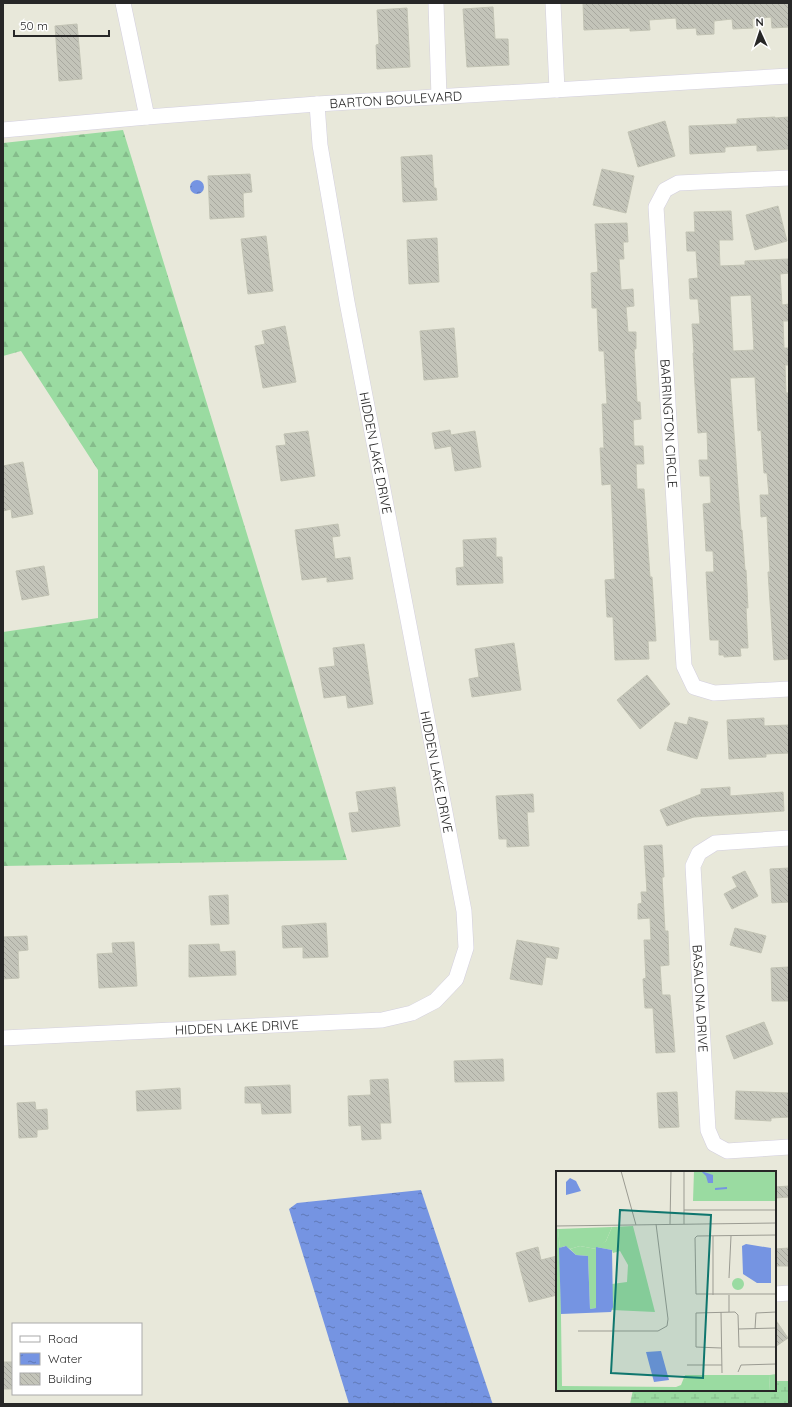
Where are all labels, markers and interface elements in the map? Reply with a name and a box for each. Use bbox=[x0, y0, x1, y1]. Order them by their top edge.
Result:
scale bar bbox=[14, 12, 109, 38]
north arrow bbox=[740, 12, 780, 52]
text: N bbox=[755, 15, 764, 29]
text: 50 m bbox=[20, 18, 48, 33]
street label: BARTON BOULEVARD bbox=[329, 87, 463, 111]
street label: BARRINGTON CIRCLE bbox=[657, 358, 681, 489]
street label: HIDDEN LAKE DRIVE bbox=[356, 391, 396, 515]
street label: HIDDEN LAKE DRIVE bbox=[417, 710, 457, 834]
street label: BASALONA DRIVE bbox=[689, 944, 712, 1053]
street label: HIDDEN LAKE DRIVE bbox=[174, 1016, 299, 1038]
inset map bbox=[556, 1171, 776, 1391]
legend bbox=[12, 1323, 142, 1395]
text: Road bbox=[48, 1331, 78, 1346]
text: Water bbox=[48, 1351, 83, 1366]
text: Building bbox=[48, 1371, 92, 1386]

